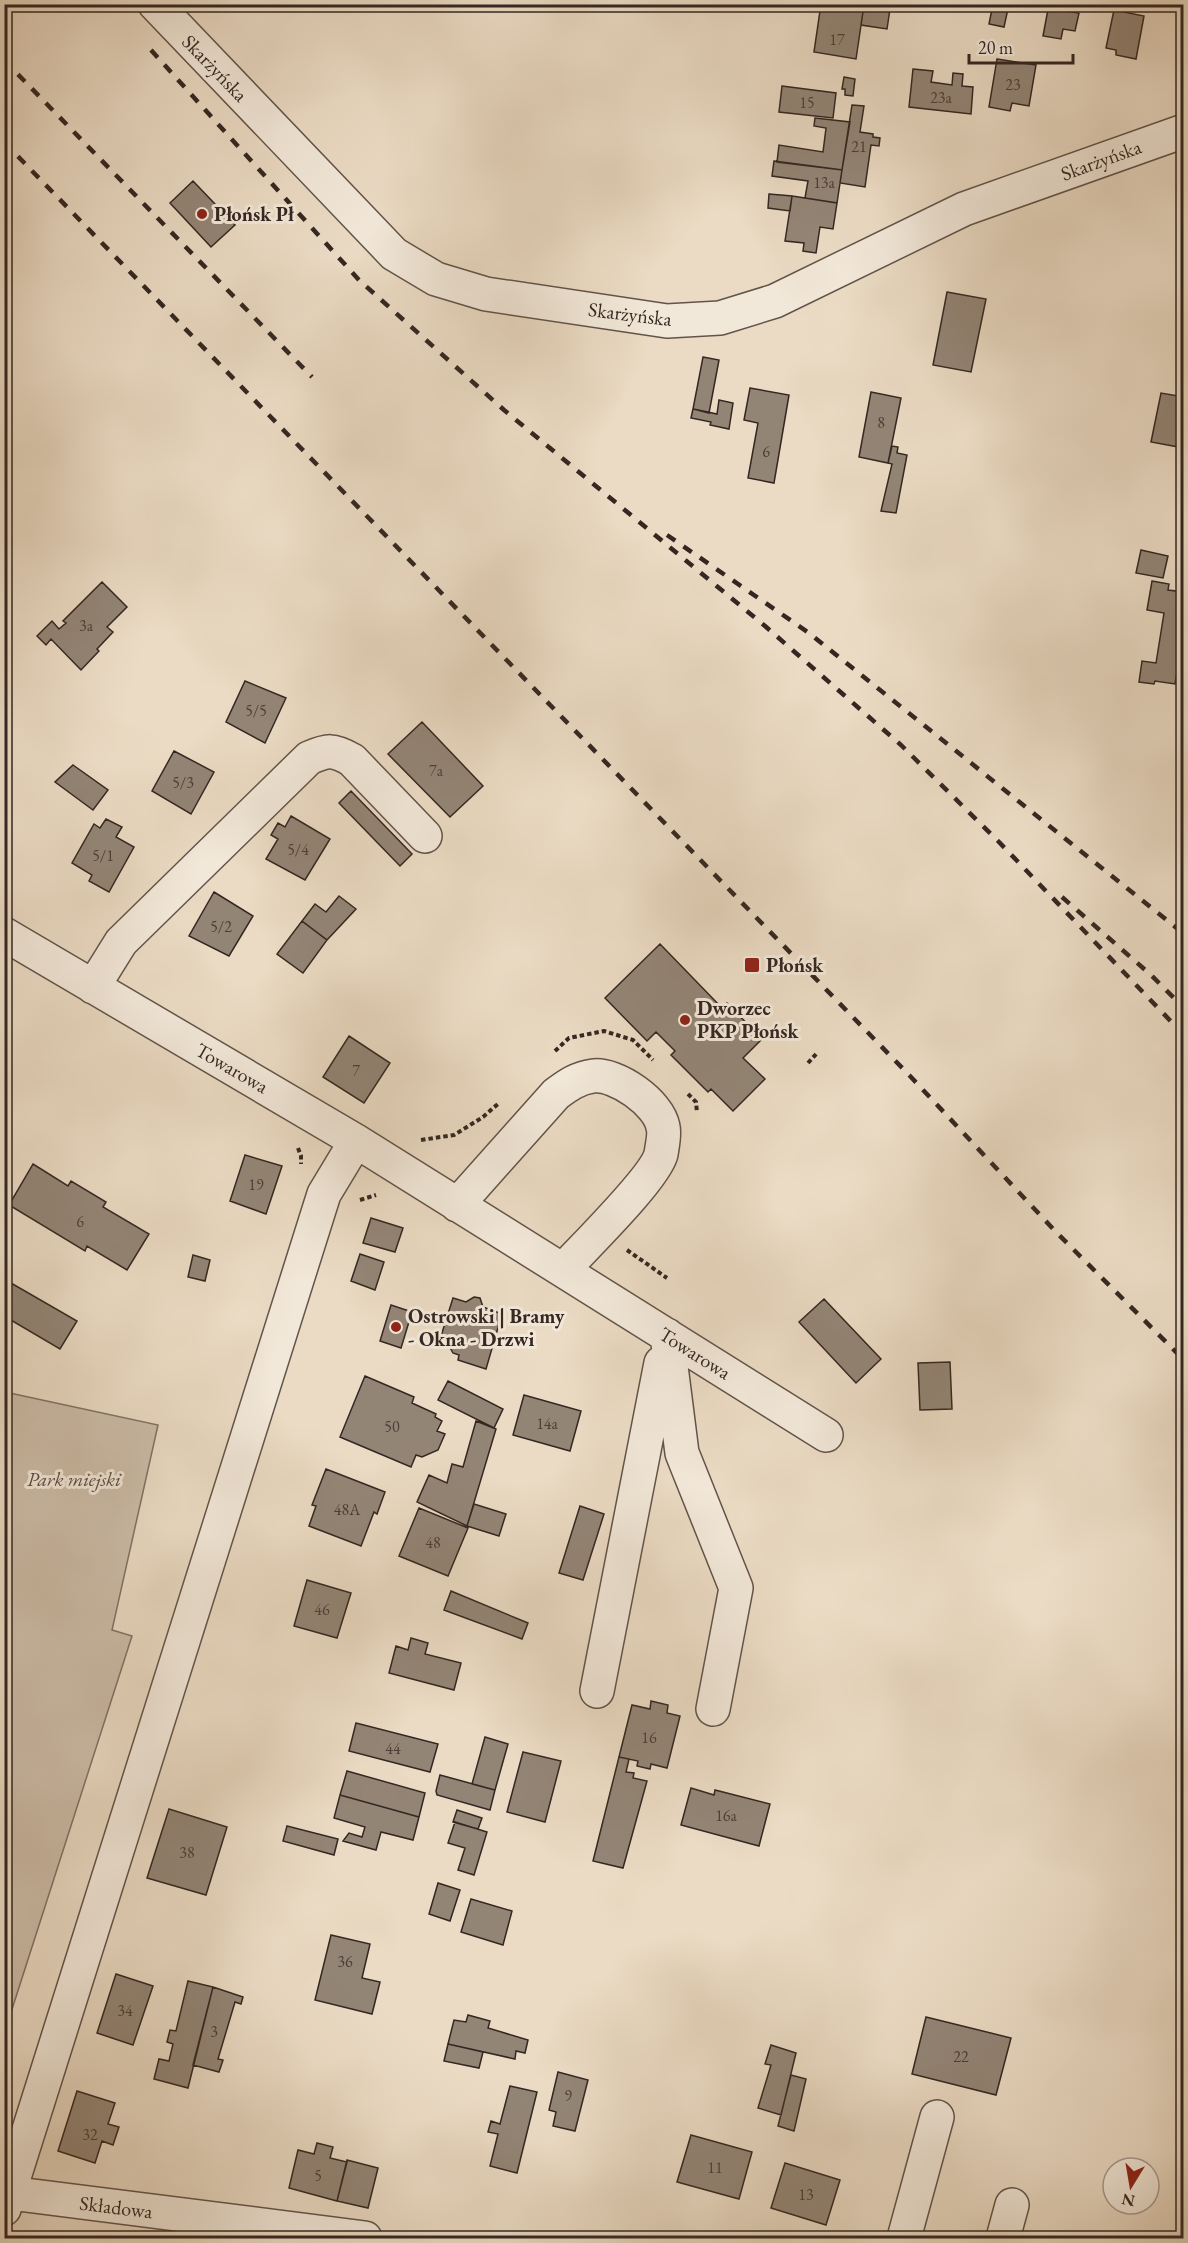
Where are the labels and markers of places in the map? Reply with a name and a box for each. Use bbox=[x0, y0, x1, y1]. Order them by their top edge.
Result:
place label: Płońsk Pł bbox=[214, 201, 294, 227]
marker: Płońsk Pł bbox=[195, 207, 209, 221]
place label: Płońsk bbox=[766, 952, 824, 978]
marker: Płońsk bbox=[743, 956, 761, 974]
place label: Dworzec PKP Płońsk bbox=[697, 995, 799, 1044]
marker: Dworzec PKP Płońsk bbox=[678, 1013, 692, 1027]
place label: Ostrowski | Bramy - Okna - Drzwi bbox=[408, 1303, 565, 1352]
marker: Ostrowski | Bramy - Okna - Drzwi bbox=[389, 1320, 403, 1334]

